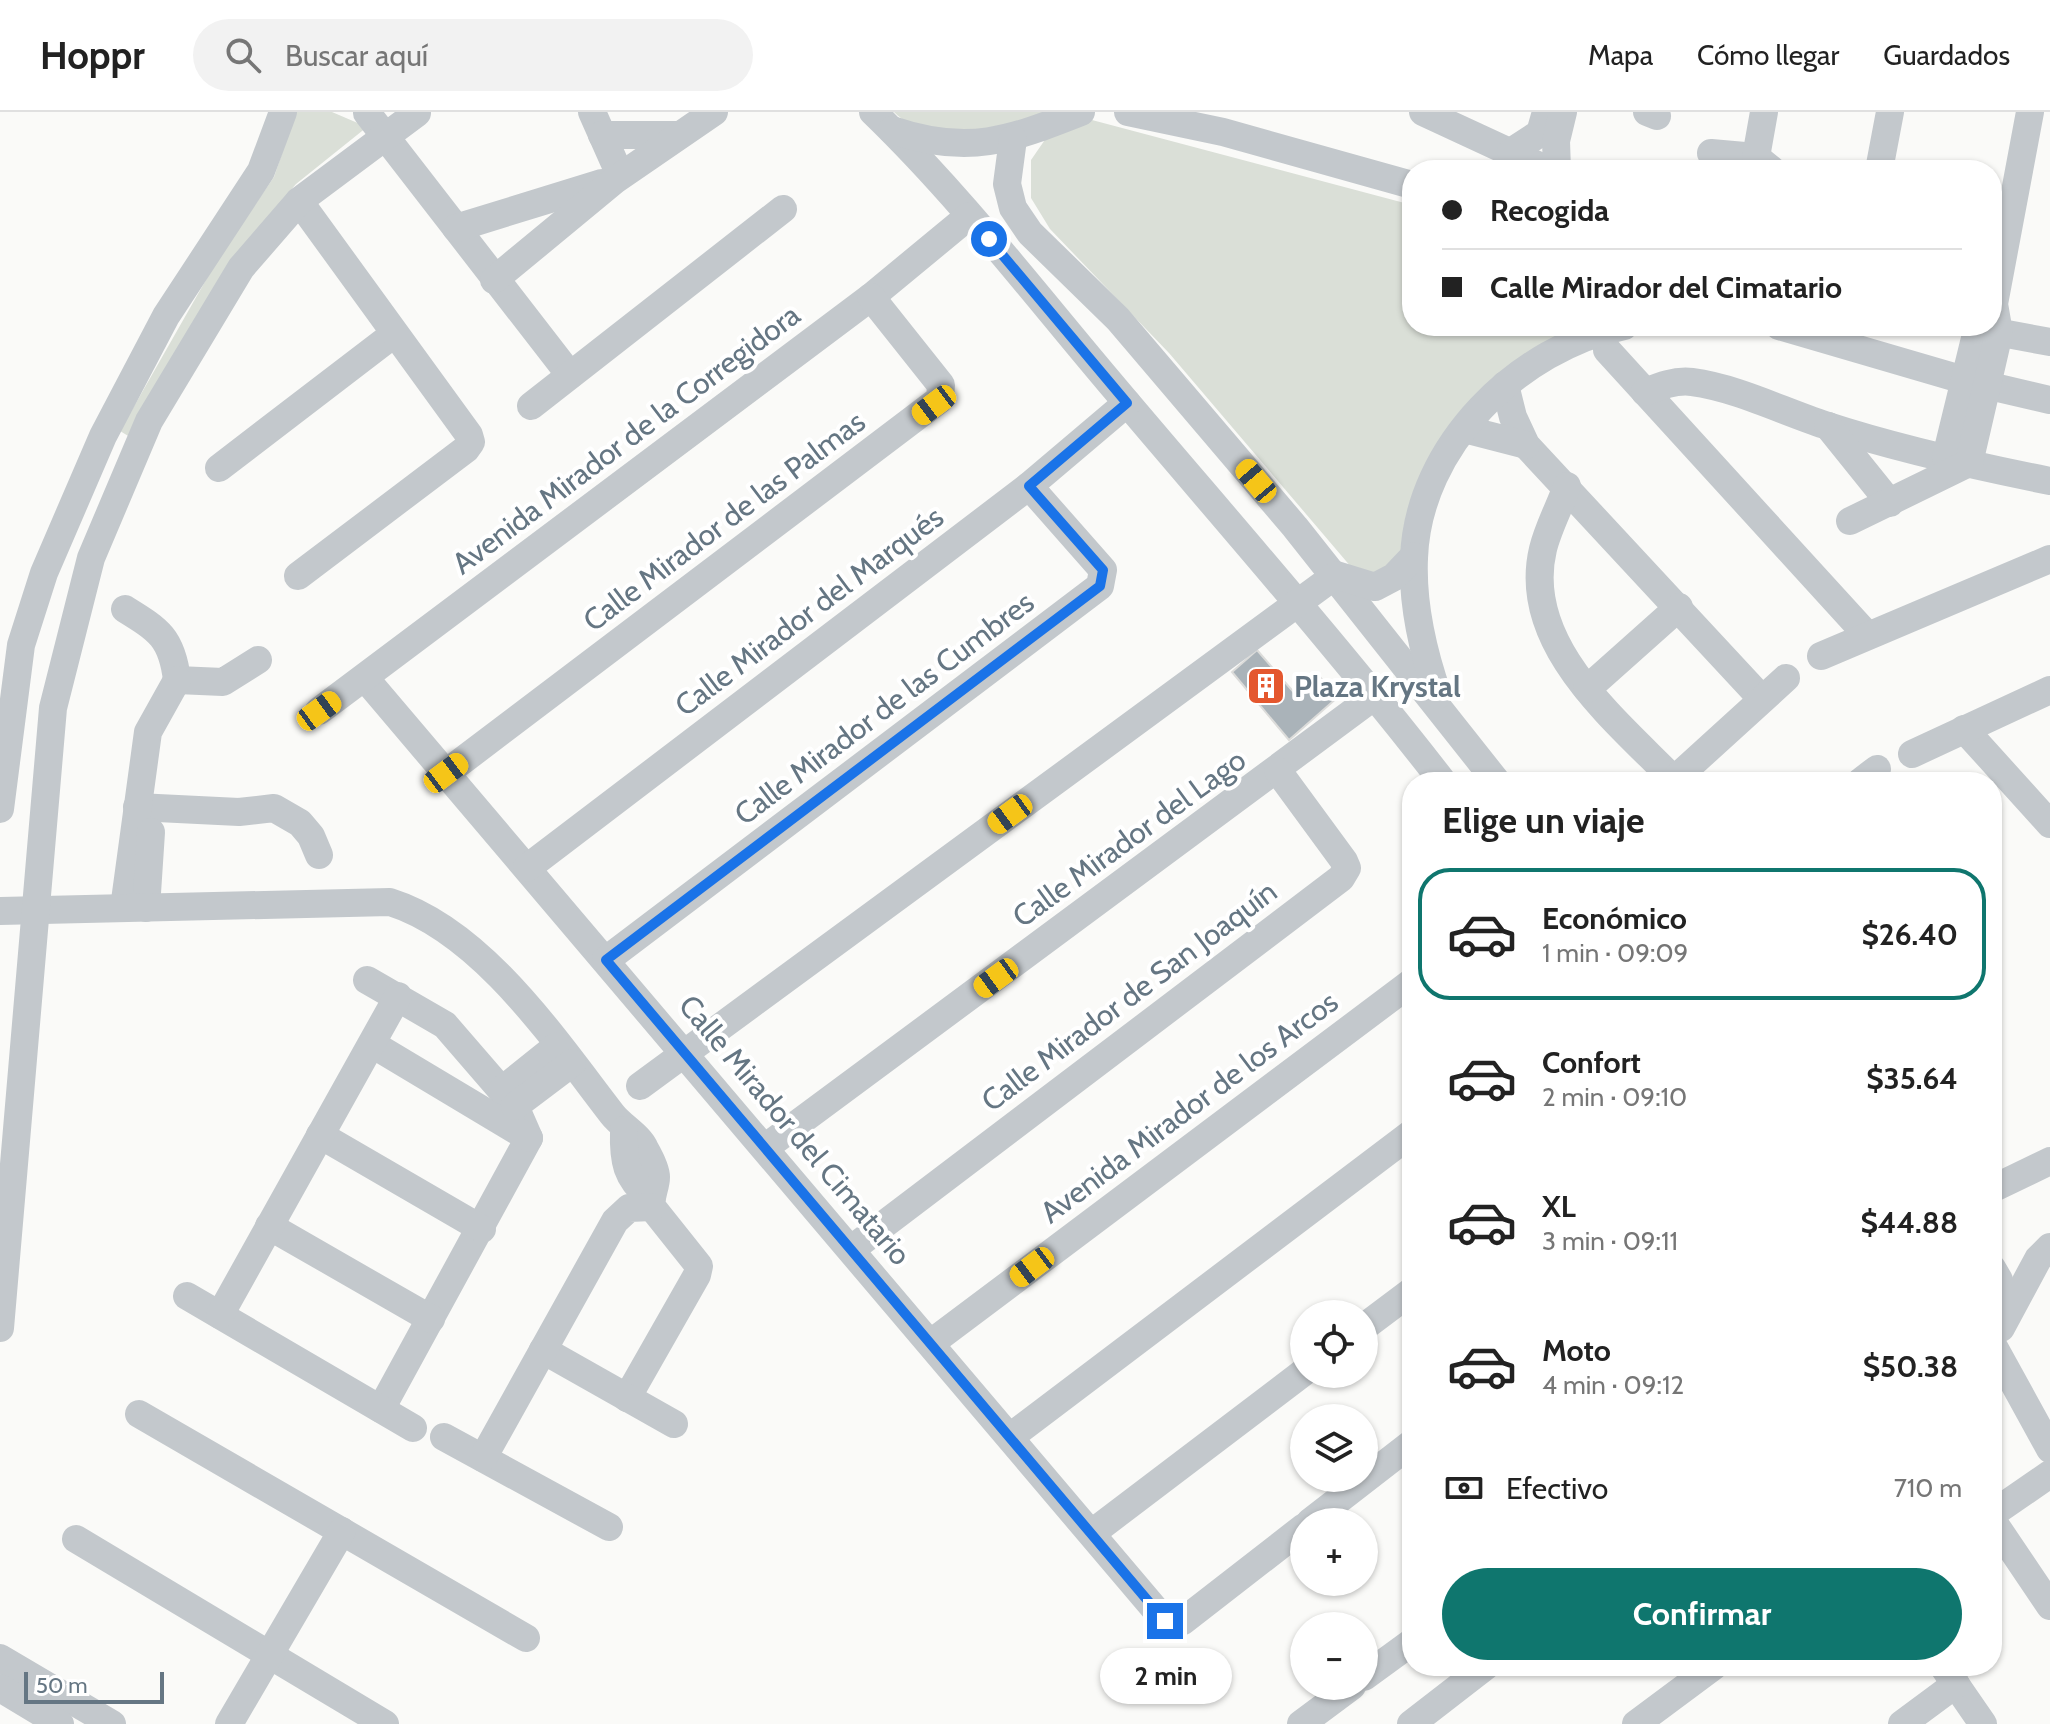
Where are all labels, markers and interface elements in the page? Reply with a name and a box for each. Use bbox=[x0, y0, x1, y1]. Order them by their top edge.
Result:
search box bbox=[193, 19, 753, 91]
text: Hoppr bbox=[40, 32, 145, 79]
icon: search bbox=[221, 33, 265, 77]
text: Buscar aquí bbox=[285, 37, 428, 74]
text: Mapa bbox=[1588, 38, 1653, 72]
text: Cómo llegar bbox=[1697, 38, 1839, 72]
text: Guardados bbox=[1883, 38, 2010, 72]
text: Recogida bbox=[1490, 192, 1609, 229]
route start bbox=[971, 221, 1007, 257]
text: Calle Mirador del Cimatario bbox=[1490, 269, 1842, 306]
street label: Avenida Mirador de la Corregidora bbox=[445, 296, 808, 582]
car bbox=[908, 381, 960, 429]
street label: Calle Mirador de las Palmas bbox=[576, 403, 872, 639]
car bbox=[1231, 455, 1281, 507]
street label: Calle Mirador del Marqués bbox=[668, 498, 950, 724]
street label: Calle Mirador de las Cumbres bbox=[727, 583, 1041, 833]
building icon: Plaza Krystal bbox=[1245, 665, 1287, 707]
place label: Plaza Krystal bbox=[1294, 668, 1461, 705]
car bbox=[293, 687, 345, 735]
street label: Calle Mirador del Lago bbox=[1005, 741, 1253, 935]
car bbox=[420, 749, 472, 797]
car bbox=[984, 790, 1036, 838]
text: Elige un viaje bbox=[1442, 798, 1645, 842]
street label: Calle Mirador de San Joaquín bbox=[974, 873, 1284, 1119]
icon: car bbox=[1446, 898, 1518, 970]
text: Económico bbox=[1542, 900, 1687, 937]
text: $26.40 bbox=[1861, 916, 1958, 953]
text: 1 min · 09:09 bbox=[1542, 937, 1688, 969]
car bbox=[970, 954, 1022, 1002]
street label: Avenida Mirador de los Arcos bbox=[1033, 983, 1345, 1231]
street label: Calle Mirador del Cimatario bbox=[671, 987, 919, 1273]
icon: car bbox=[1446, 1042, 1518, 1114]
text: Confort bbox=[1542, 1044, 1641, 1081]
text: $35.64 bbox=[1866, 1060, 1958, 1097]
text: 2 min · 09:10 bbox=[1542, 1081, 1687, 1113]
icon: car bbox=[1446, 1186, 1518, 1258]
text: XL bbox=[1542, 1188, 1576, 1225]
text: $44.88 bbox=[1860, 1204, 1958, 1241]
text: 3 min · 09:11 bbox=[1542, 1225, 1678, 1257]
car bbox=[1006, 1243, 1058, 1291]
map controls bbox=[1290, 1300, 1378, 1700]
button: locate bbox=[1290, 1300, 1378, 1388]
icon: car bbox=[1446, 1330, 1518, 1402]
text: Moto bbox=[1542, 1332, 1611, 1369]
text: $50.38 bbox=[1863, 1348, 1958, 1385]
text: 4 min · 09:12 bbox=[1542, 1369, 1684, 1401]
button: layers bbox=[1290, 1404, 1378, 1492]
icon: cash bbox=[1442, 1466, 1486, 1510]
text: Efectivo bbox=[1506, 1470, 1608, 1507]
text: 710 m bbox=[1894, 1472, 1962, 1504]
button: + bbox=[1290, 1508, 1378, 1596]
button: Confirmar bbox=[1442, 1568, 1962, 1660]
route end bbox=[1147, 1603, 1183, 1639]
button: − bbox=[1290, 1612, 1378, 1700]
callout: 2 min bbox=[1099, 1649, 1231, 1705]
text: 2 min bbox=[1135, 1660, 1197, 1692]
scale bar bbox=[24, 1668, 164, 1704]
text: 50 m bbox=[36, 1672, 88, 1699]

